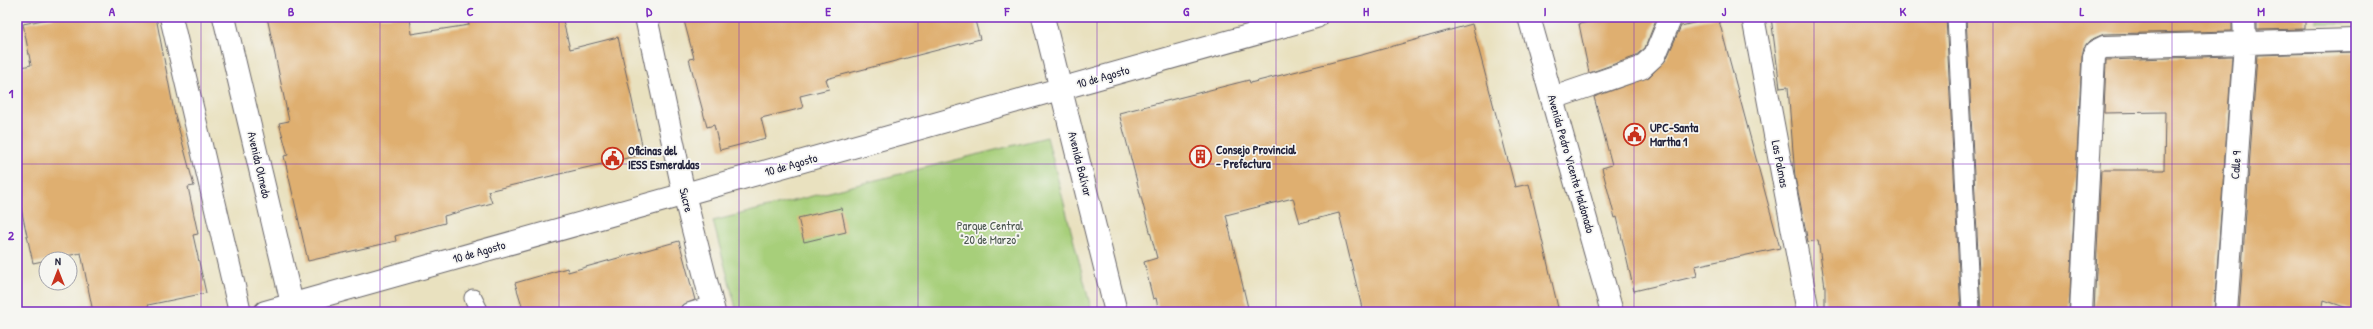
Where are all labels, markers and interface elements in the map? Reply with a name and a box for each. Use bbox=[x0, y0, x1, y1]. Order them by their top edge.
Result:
text: A bbox=[109, 2, 116, 20]
text: B bbox=[288, 2, 295, 20]
text: C bbox=[466, 2, 474, 20]
text: D bbox=[646, 2, 653, 20]
text: E bbox=[825, 2, 831, 20]
text: F bbox=[1004, 2, 1011, 20]
text: G bbox=[1183, 2, 1190, 20]
text: H bbox=[1363, 2, 1369, 20]
text: I bbox=[1543, 2, 1547, 20]
text: J bbox=[1722, 2, 1727, 20]
text: K bbox=[1900, 2, 1907, 20]
text: L bbox=[2080, 2, 2085, 20]
text: M bbox=[2257, 2, 2265, 20]
street label: 10 de Agosto bbox=[1074, 61, 1131, 92]
text: 1 bbox=[9, 84, 14, 102]
street label: Avenida Pedro Vicente Maldonado bbox=[1544, 93, 1599, 235]
place label: UPC-Santa Martha 1 bbox=[1650, 119, 1699, 150]
public building icon: UPC-Santa Martha 1 bbox=[1621, 122, 1647, 148]
street label: Avenida Bolívar bbox=[1064, 129, 1097, 199]
street label: Avenida Olmedo bbox=[244, 130, 275, 200]
street label: Las Palmas bbox=[1768, 139, 1793, 189]
place label: Consejo Provincial - Prefectura bbox=[1216, 141, 1297, 172]
place label: Oficinas del IESS Esmeraldas bbox=[628, 142, 700, 173]
building icon: Consejo Provincial - Prefectura bbox=[1187, 144, 1213, 170]
public building icon: Oficinas del IESS Esmeraldas bbox=[600, 145, 626, 171]
street label: 10 de Agosto bbox=[762, 149, 819, 180]
street label: Calle 9 bbox=[2226, 150, 2245, 180]
street label: Sucre bbox=[675, 186, 698, 214]
park label: Parque Central "20 de Marzo" bbox=[957, 217, 1024, 248]
text: 2 bbox=[8, 226, 15, 244]
street label: 10 de Agosto bbox=[450, 236, 507, 267]
north arrow bbox=[38, 251, 78, 291]
text: N bbox=[55, 254, 61, 268]

